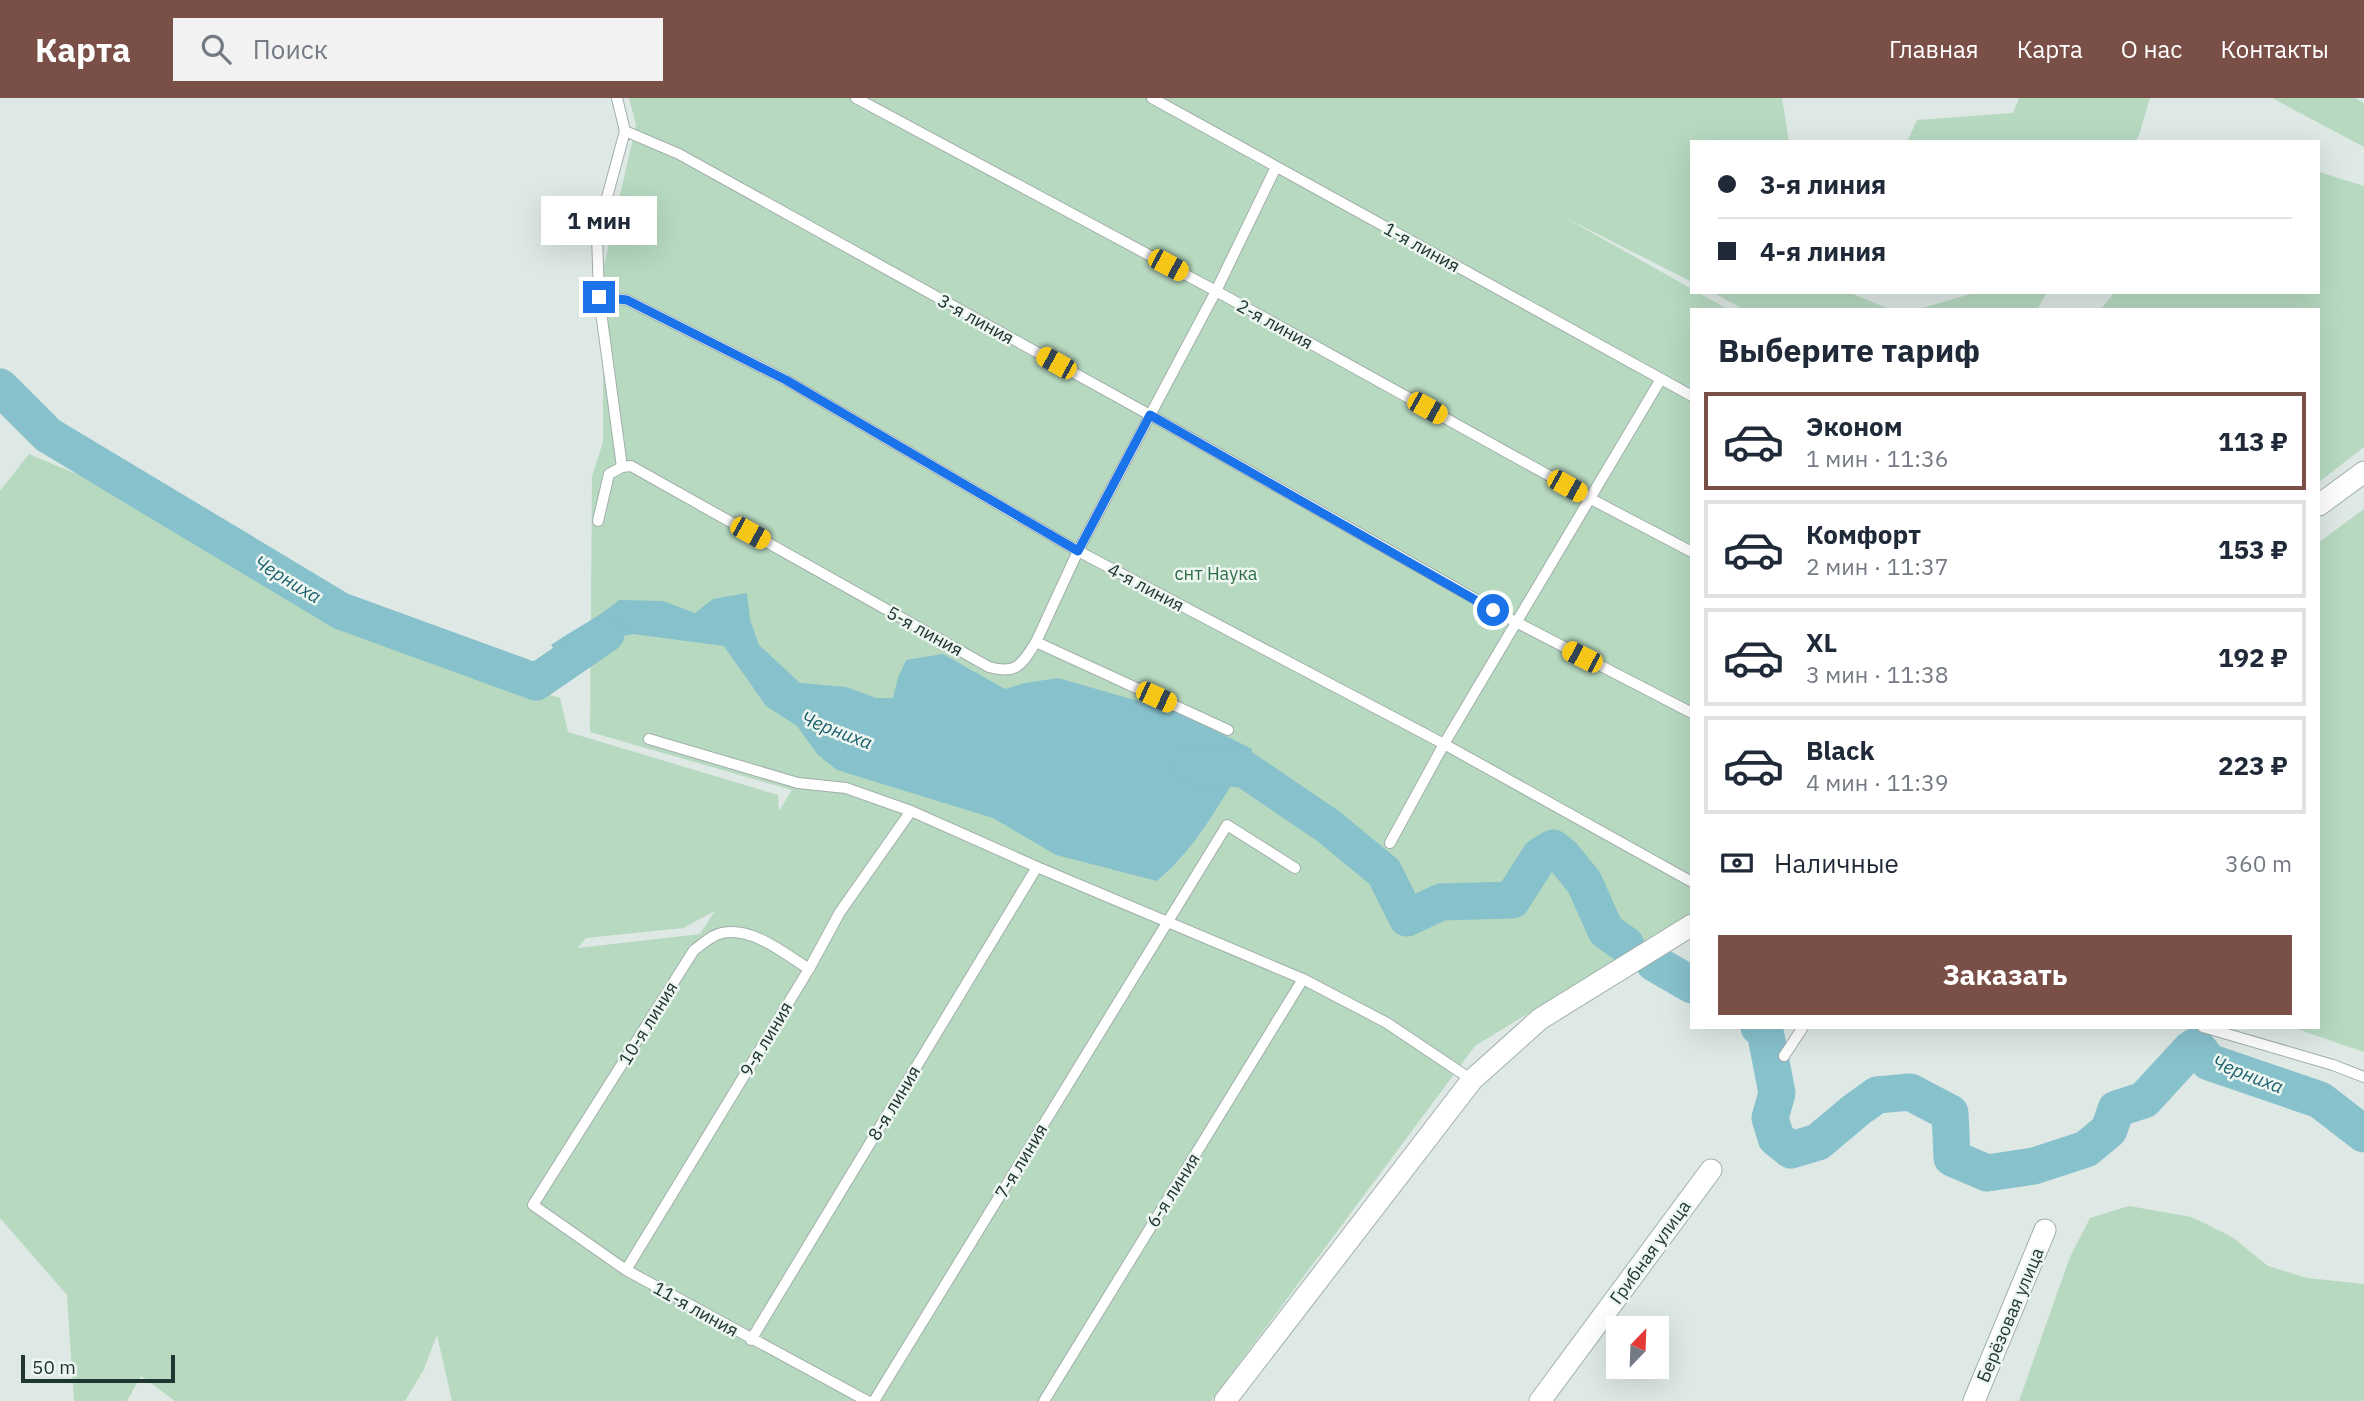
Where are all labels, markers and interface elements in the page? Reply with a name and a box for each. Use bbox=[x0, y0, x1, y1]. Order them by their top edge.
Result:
search box bbox=[173, 18, 663, 81]
text: Карта bbox=[35, 28, 131, 71]
icon: search bbox=[197, 30, 235, 68]
text: Поиск bbox=[253, 32, 328, 66]
text: Главная bbox=[1889, 33, 1979, 65]
text: Карта bbox=[2017, 33, 2083, 65]
text: О нас bbox=[2121, 33, 2182, 65]
text: Контакты bbox=[2220, 33, 2329, 65]
text: 3-я линия bbox=[1760, 167, 1886, 201]
callout: 1 мин bbox=[541, 195, 657, 244]
text: 1 мин bbox=[567, 205, 631, 235]
street label: 1-я линия bbox=[1380, 217, 1464, 277]
text: 4-я линия bbox=[1760, 234, 1886, 268]
car bbox=[1145, 246, 1192, 284]
route end bbox=[583, 281, 615, 313]
street label: 3-я линия bbox=[934, 289, 1018, 349]
street label: 2-я линия bbox=[1233, 294, 1317, 354]
text: Выберите тариф bbox=[1718, 329, 1980, 371]
car bbox=[1033, 344, 1080, 382]
car bbox=[1404, 389, 1451, 427]
text: Эконом bbox=[1806, 409, 1903, 443]
icon: car bbox=[1722, 410, 1785, 473]
text: 113 ₽ bbox=[2218, 424, 2288, 458]
text: 1 мин · 11:36 bbox=[1806, 443, 1949, 473]
car bbox=[1544, 467, 1591, 505]
car bbox=[727, 514, 774, 552]
text: Комфорт bbox=[1806, 517, 1921, 551]
icon: car bbox=[1722, 518, 1785, 581]
text: 153 ₽ bbox=[2218, 532, 2288, 566]
water label: Черниха bbox=[250, 550, 326, 608]
text: 2 мин · 11:37 bbox=[1806, 551, 1949, 581]
street label: 4-я линия bbox=[1104, 557, 1188, 617]
park label: снт Наука bbox=[1175, 562, 1258, 585]
route start bbox=[1477, 594, 1509, 626]
street label: 5-я линия bbox=[883, 601, 967, 661]
text: XL bbox=[1806, 625, 1837, 659]
icon: car bbox=[1722, 626, 1785, 689]
car bbox=[1559, 638, 1606, 676]
text: 192 ₽ bbox=[2218, 640, 2288, 674]
text: 3 мин · 11:38 bbox=[1806, 659, 1949, 689]
car bbox=[1133, 679, 1180, 715]
water label: Черниха bbox=[798, 706, 876, 754]
text: Black bbox=[1806, 733, 1874, 767]
icon: car bbox=[1722, 734, 1785, 797]
text: 223 ₽ bbox=[2218, 748, 2288, 782]
text: 4 мин · 11:39 bbox=[1806, 767, 1949, 797]
icon: cash bbox=[1718, 844, 1756, 882]
text: Наличные bbox=[1774, 846, 1899, 880]
text: 360 m bbox=[2225, 848, 2292, 878]
button: Заказать bbox=[1718, 935, 2292, 1015]
street label: 10-я линия bbox=[613, 977, 683, 1069]
street label: 9-я линия bbox=[735, 997, 797, 1081]
water label: Черниха bbox=[2209, 1050, 2287, 1098]
street label: 8-я линия bbox=[863, 1061, 925, 1145]
street label: 7-я линия bbox=[990, 1119, 1052, 1203]
street label: 6-я линия bbox=[1141, 1149, 1205, 1231]
street label: Грибная улица bbox=[1605, 1195, 1696, 1309]
street label: Берёзовая улица bbox=[1971, 1244, 2049, 1386]
street label: 11-я линия bbox=[649, 1276, 743, 1342]
north arrow bbox=[1606, 1316, 1670, 1379]
map controls bbox=[1606, 1316, 1669, 1379]
scale bar bbox=[21, 1352, 175, 1384]
text: 50 m bbox=[32, 1355, 76, 1379]

